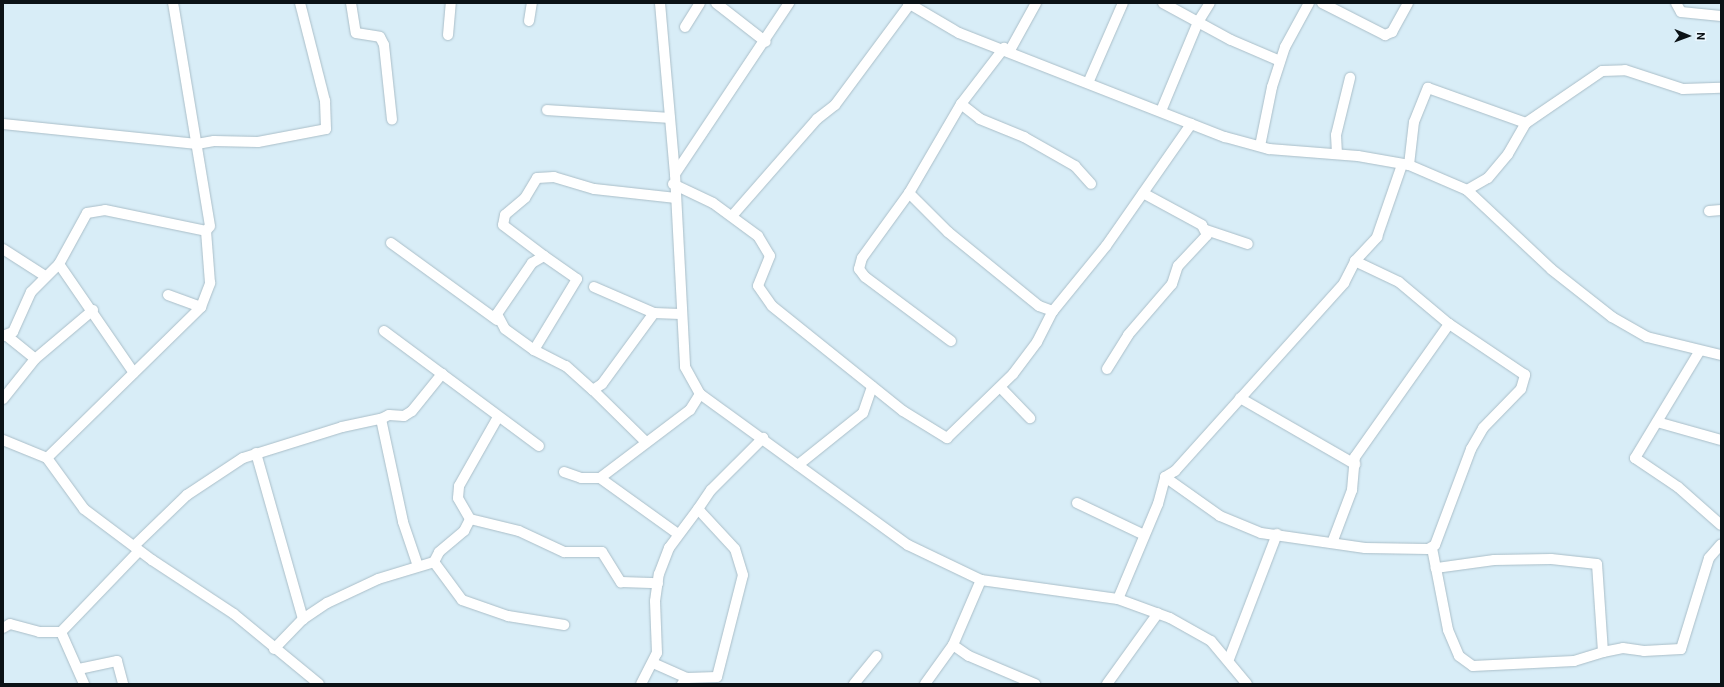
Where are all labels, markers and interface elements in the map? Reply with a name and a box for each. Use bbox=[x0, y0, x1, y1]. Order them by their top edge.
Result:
north arrow bbox=[1668, 16, 1708, 56]
text: N bbox=[1694, 32, 1707, 40]

